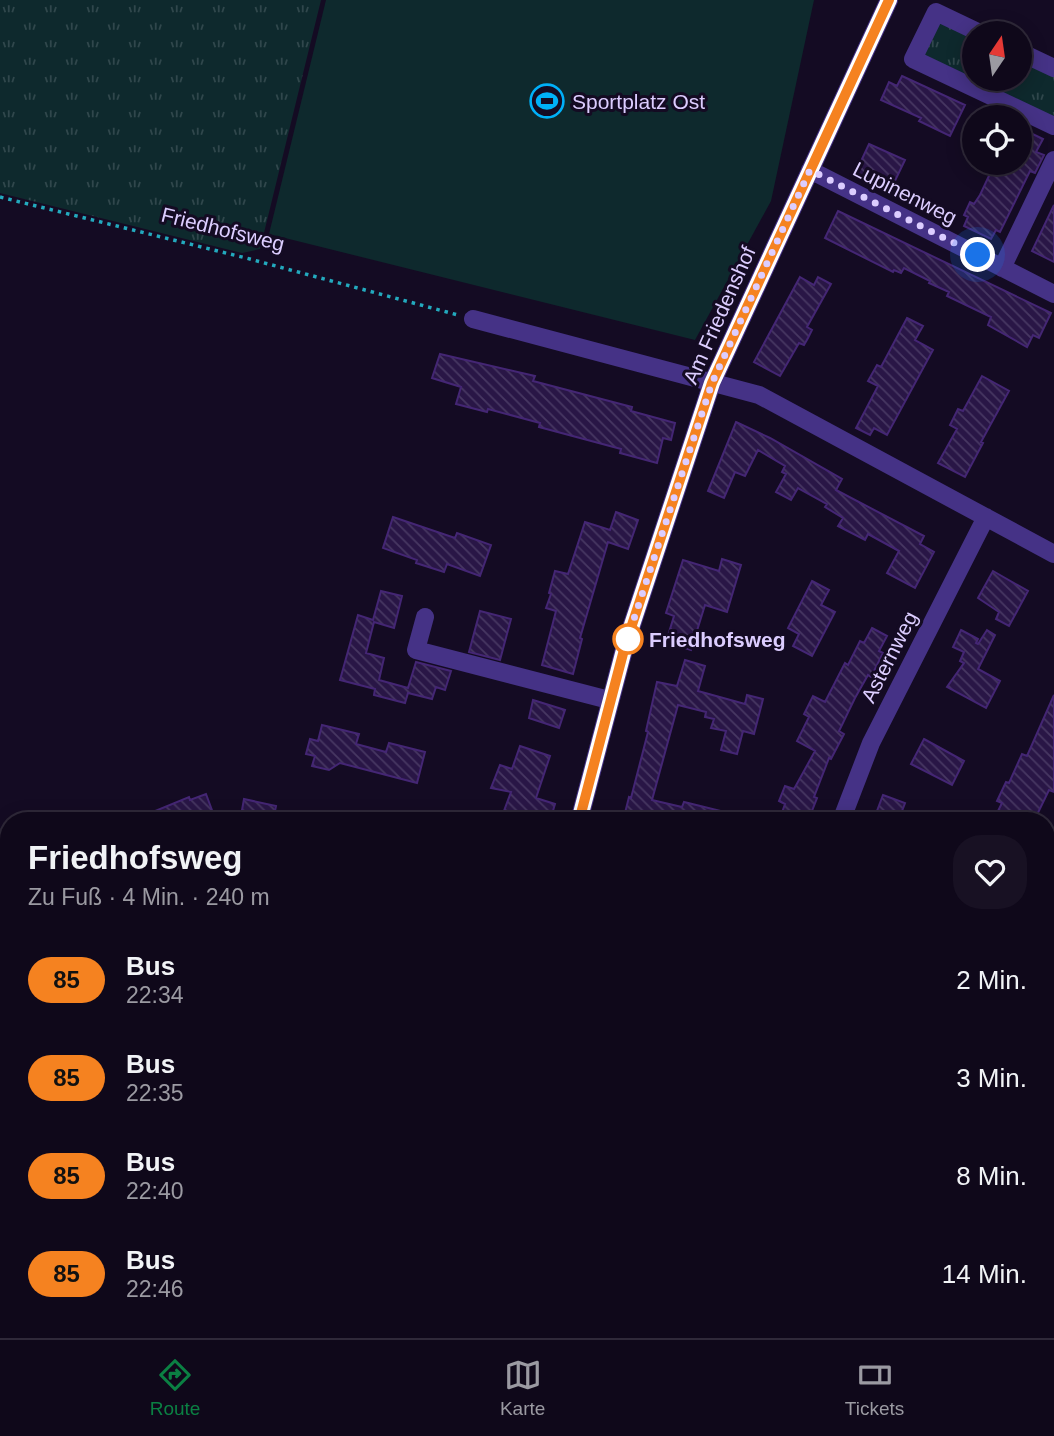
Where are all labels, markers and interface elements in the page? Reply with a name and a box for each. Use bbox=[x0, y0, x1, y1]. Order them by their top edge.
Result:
north arrow bbox=[962, 21, 1032, 91]
map controls bbox=[962, 21, 1032, 175]
sports icon: Sportplatz Ost bbox=[528, 82, 566, 120]
place label: Sportplatz Ost bbox=[572, 90, 705, 113]
button: locate bbox=[962, 105, 1032, 175]
street label: Lupinenweg bbox=[849, 157, 961, 229]
street label: Friedhofsweg bbox=[159, 203, 287, 255]
your location bbox=[960, 237, 995, 272]
street label: Am Friedenshof bbox=[678, 242, 760, 387]
street label: Asternweg bbox=[856, 608, 922, 706]
marker: Friedhofsweg bbox=[613, 624, 643, 654]
place label: Friedhofsweg bbox=[649, 628, 786, 651]
button: heart bbox=[953, 835, 1027, 909]
text: Friedhofsweg bbox=[28, 839, 243, 876]
text: Zu Fuß · 4 Min. · 240 m bbox=[28, 884, 270, 910]
text: Bus bbox=[126, 951, 175, 981]
text: 2 Min. bbox=[956, 965, 1027, 995]
text: 85 bbox=[53, 966, 80, 993]
text: 22:34 bbox=[126, 982, 184, 1008]
text: Bus bbox=[126, 1049, 175, 1079]
text: 3 Min. bbox=[956, 1063, 1027, 1093]
text: 85 bbox=[53, 1064, 80, 1091]
text: 22:35 bbox=[126, 1080, 184, 1106]
text: Bus bbox=[126, 1147, 175, 1177]
text: 8 Min. bbox=[956, 1161, 1027, 1191]
text: 85 bbox=[53, 1162, 80, 1189]
text: 22:40 bbox=[126, 1178, 184, 1204]
text: Bus bbox=[126, 1245, 175, 1275]
text: 14 Min. bbox=[942, 1259, 1027, 1289]
text: 85 bbox=[53, 1260, 80, 1287]
text: 22:46 bbox=[126, 1276, 184, 1302]
tab: Route bbox=[150, 1356, 200, 1420]
tab: Karte bbox=[500, 1356, 545, 1420]
tab: Tickets bbox=[845, 1356, 904, 1420]

